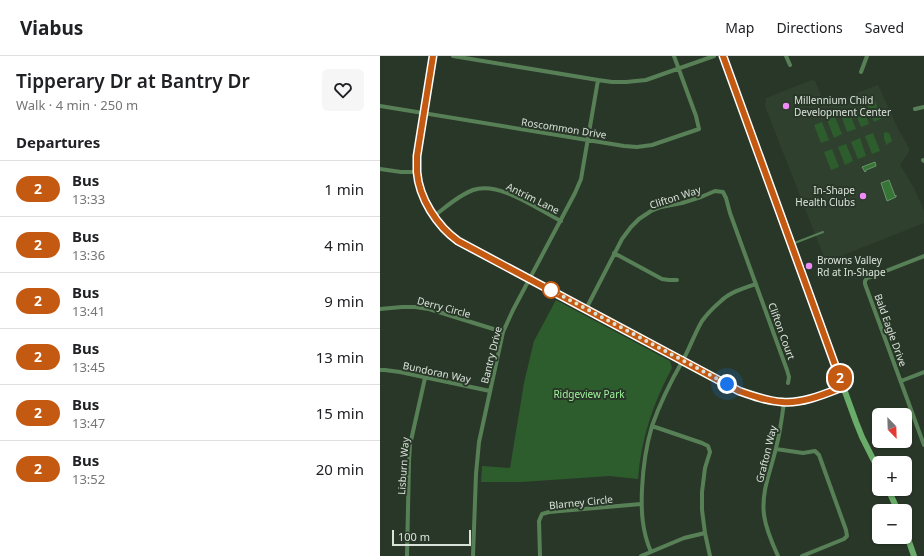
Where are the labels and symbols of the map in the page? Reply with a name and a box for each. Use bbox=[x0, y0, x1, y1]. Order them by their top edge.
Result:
place label: Millennium Child Development Center bbox=[794, 93, 891, 119]
marker: Millennium Child Development Center bbox=[781, 101, 791, 111]
street label: Roscommon Drive bbox=[520, 114, 608, 142]
street label: Antrim Lane bbox=[504, 179, 562, 217]
street label: Clifton Way bbox=[648, 182, 703, 212]
place label: In-Shape Health Clubs bbox=[795, 183, 855, 209]
marker: In-Shape Health Clubs bbox=[858, 191, 868, 201]
place label: Browns Valley Rd at In-Shape bbox=[817, 253, 886, 279]
marker: Browns Valley Rd at In-Shape bbox=[804, 261, 814, 271]
unlabelled marker bbox=[542, 281, 560, 299]
street label: Bald Eagle Drive bbox=[871, 292, 911, 369]
street label: Derry Circle bbox=[416, 293, 473, 321]
street label: Clifton Court bbox=[765, 301, 799, 362]
street label: Bantry Drive bbox=[477, 325, 505, 385]
street label: Bundoran Way bbox=[402, 358, 473, 386]
line badge: 2 bbox=[827, 365, 853, 391]
your location bbox=[717, 374, 737, 394]
park label: Ridgeview Park bbox=[553, 387, 625, 401]
north arrow bbox=[872, 408, 912, 448]
street label: Grafton Way bbox=[752, 423, 780, 484]
street label: Lisburn Way bbox=[394, 436, 412, 495]
street label: Blarney Circle bbox=[548, 492, 614, 512]
scale bar bbox=[392, 528, 471, 547]

